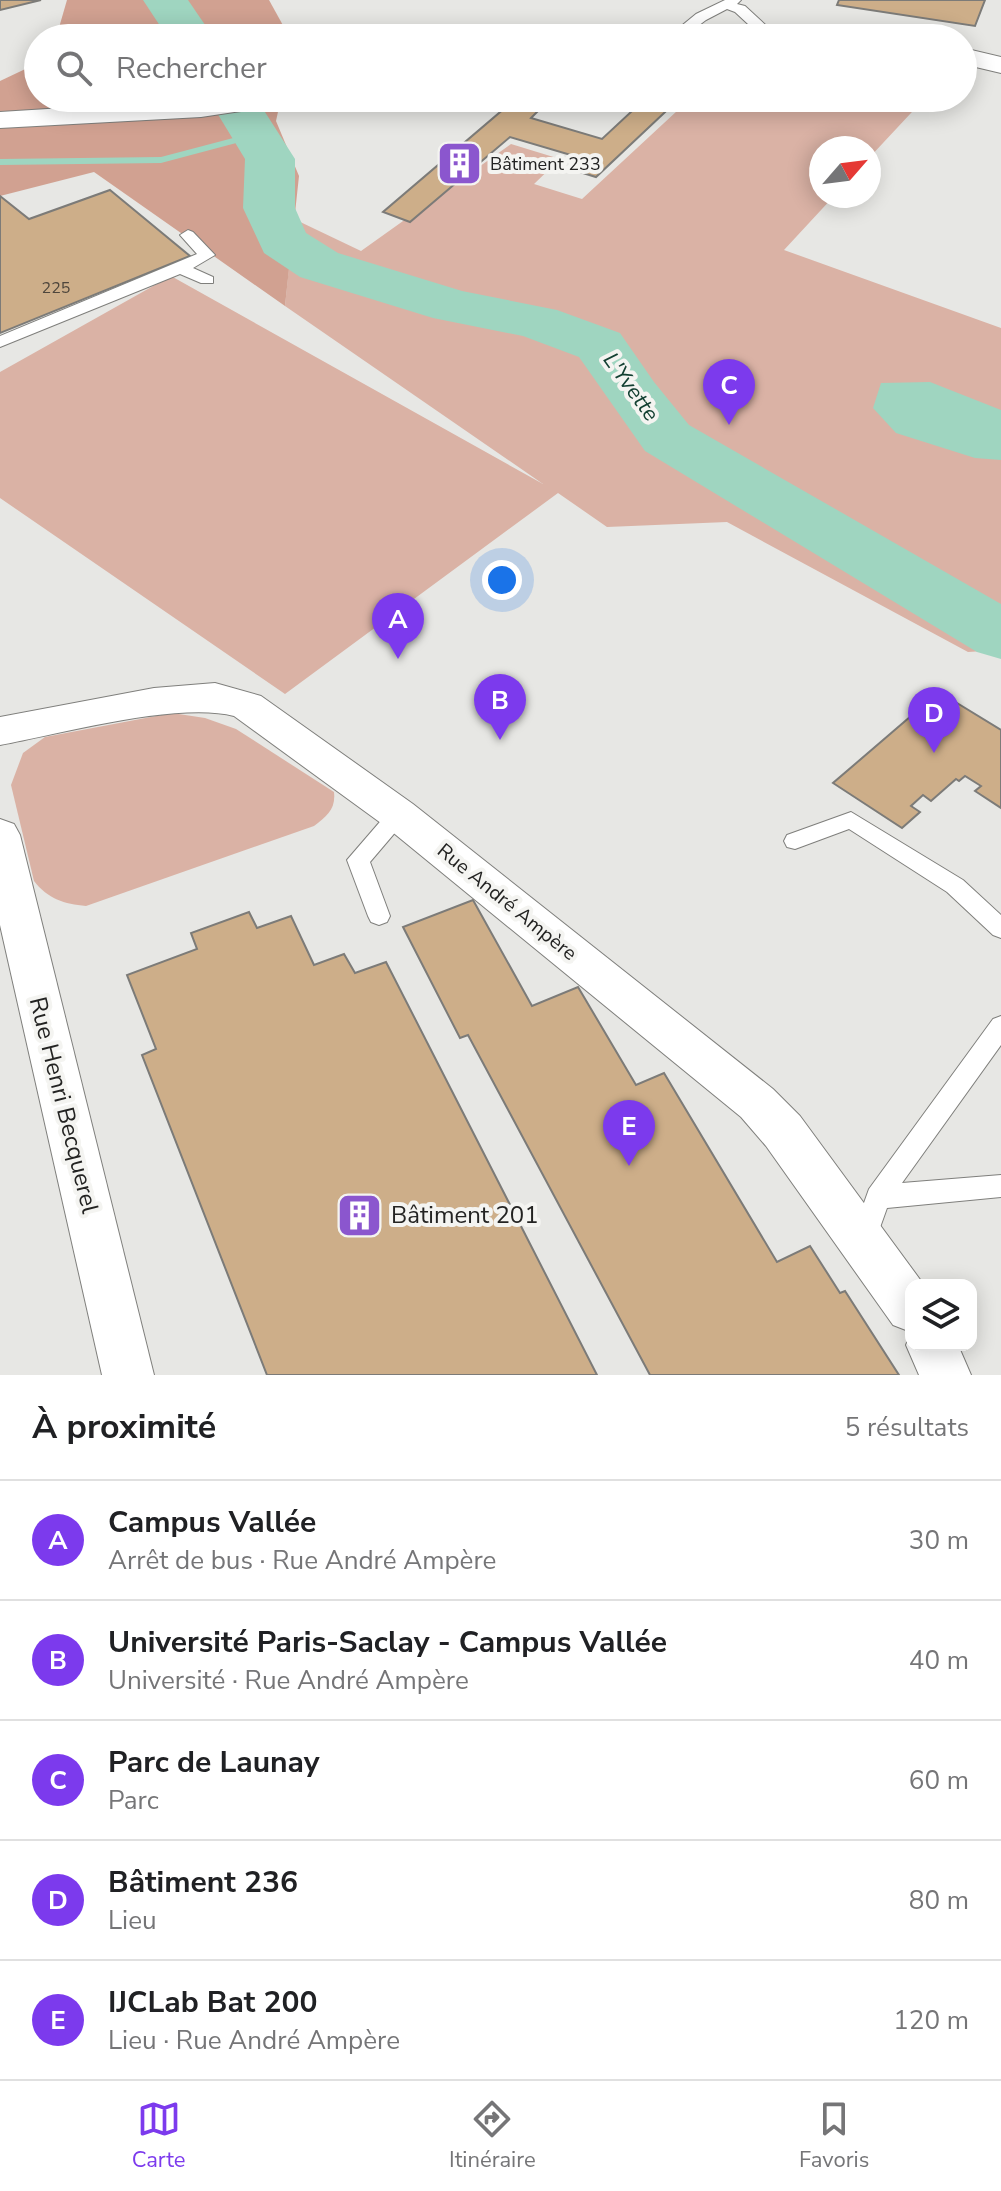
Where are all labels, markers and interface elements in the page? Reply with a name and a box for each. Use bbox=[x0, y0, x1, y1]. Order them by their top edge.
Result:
search box bbox=[24, 24, 977, 112]
icon: search bbox=[52, 46, 96, 90]
text: Rechercher bbox=[116, 48, 267, 89]
north arrow bbox=[809, 136, 881, 208]
building icon: Bâtiment 233 bbox=[435, 140, 483, 188]
place label: Bâtiment 233 bbox=[490, 152, 601, 176]
house number: 225 bbox=[42, 277, 70, 299]
water label: L'Yvette bbox=[596, 347, 666, 428]
pin: C bbox=[703, 359, 755, 425]
your location bbox=[482, 560, 522, 600]
pin: A bbox=[372, 593, 424, 659]
pin: B bbox=[474, 674, 526, 740]
pin: D bbox=[908, 687, 960, 753]
street label: Rue André Ampère bbox=[431, 837, 583, 967]
street label: Rue Henri Becquerel bbox=[22, 993, 106, 1217]
pin: E bbox=[603, 1100, 655, 1166]
building icon: Bâtiment 201 bbox=[336, 1191, 384, 1239]
place label: Bâtiment 201 bbox=[391, 1199, 539, 1231]
map controls bbox=[905, 1279, 977, 1351]
button: layers bbox=[905, 1279, 977, 1351]
text: À proximité bbox=[32, 1404, 216, 1450]
text: 5 résultats bbox=[845, 1410, 969, 1445]
text: Campus Vallée bbox=[108, 1502, 316, 1543]
text: A bbox=[48, 1523, 68, 1558]
text: 30 m bbox=[909, 1523, 969, 1558]
text: Arrêt de bus · Rue André Ampère bbox=[108, 1543, 496, 1578]
text: Université Paris-Saclay - Campus Vallée bbox=[108, 1622, 667, 1663]
text: B bbox=[49, 1643, 67, 1678]
text: 40 m bbox=[909, 1643, 969, 1678]
text: Université · Rue André Ampère bbox=[108, 1663, 469, 1698]
text: Parc de Launay bbox=[108, 1742, 320, 1783]
text: C bbox=[49, 1763, 67, 1798]
text: 60 m bbox=[909, 1763, 969, 1798]
text: Parc bbox=[108, 1783, 159, 1818]
text: Bâtiment 236 bbox=[108, 1862, 298, 1903]
text: D bbox=[48, 1883, 68, 1918]
text: 80 m bbox=[909, 1883, 969, 1918]
text: Lieu bbox=[108, 1903, 157, 1938]
text: IJCLab Bat 200 bbox=[108, 1982, 318, 2023]
text: E bbox=[50, 2003, 66, 2038]
text: 120 m bbox=[893, 2003, 969, 2038]
text: Lieu · Rue André Ampère bbox=[108, 2023, 400, 2058]
tab: Carte bbox=[132, 2097, 186, 2175]
tab: Itinéraire bbox=[449, 2097, 536, 2175]
tab: Favoris bbox=[799, 2097, 869, 2175]

